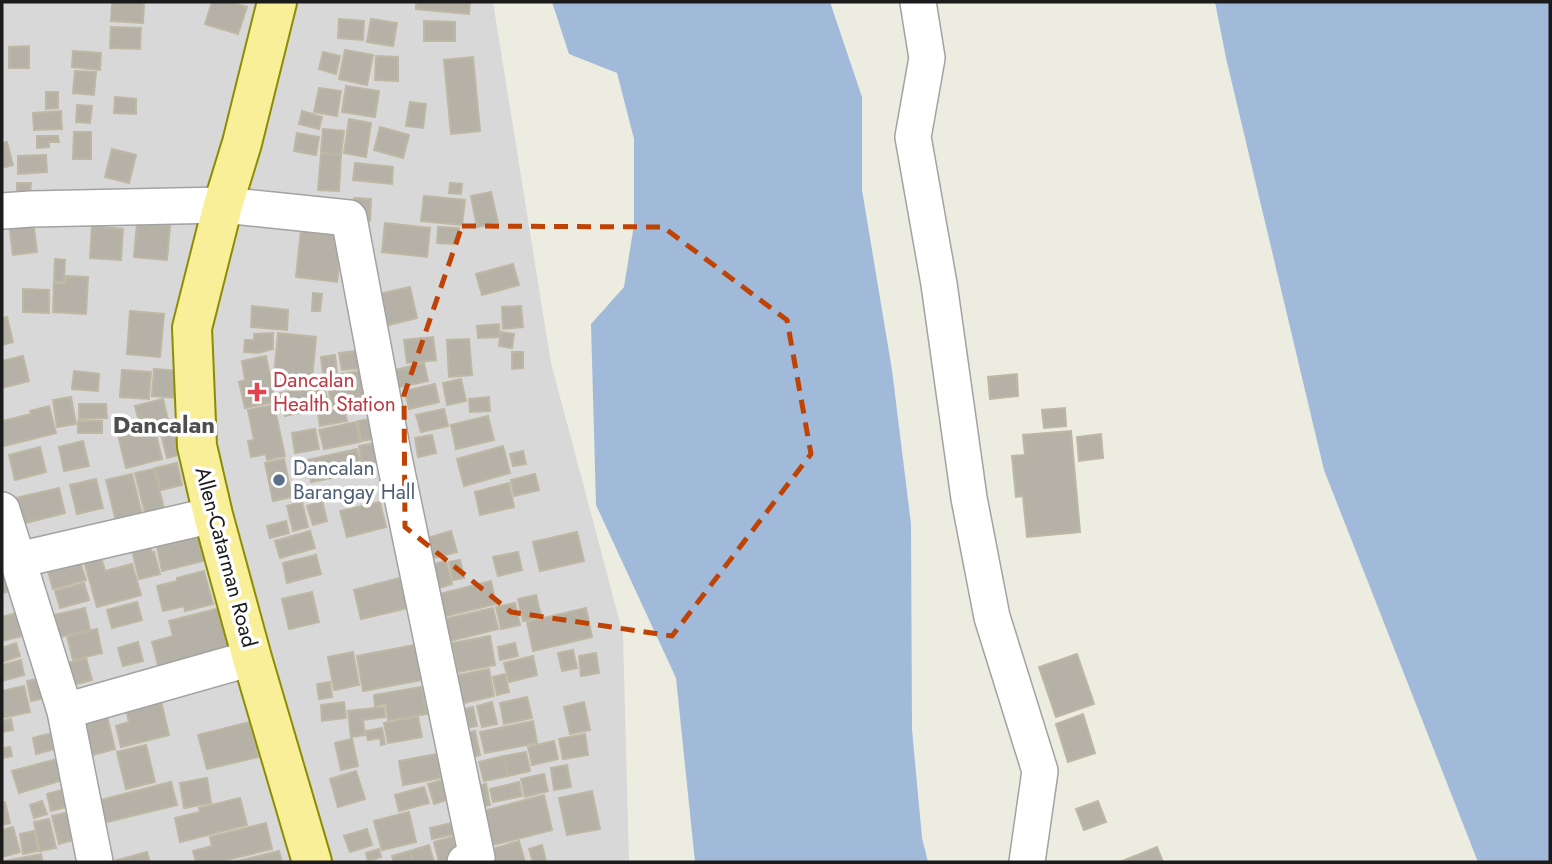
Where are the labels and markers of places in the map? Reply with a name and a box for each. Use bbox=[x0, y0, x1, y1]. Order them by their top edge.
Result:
place label: Dancalan Health Station bbox=[273, 365, 396, 419]
marker: Dancalan Health Station bbox=[247, 382, 267, 402]
place label: Dancalan Barangay Hall bbox=[293, 453, 415, 507]
marker: Dancalan Barangay Hall bbox=[271, 472, 287, 488]

